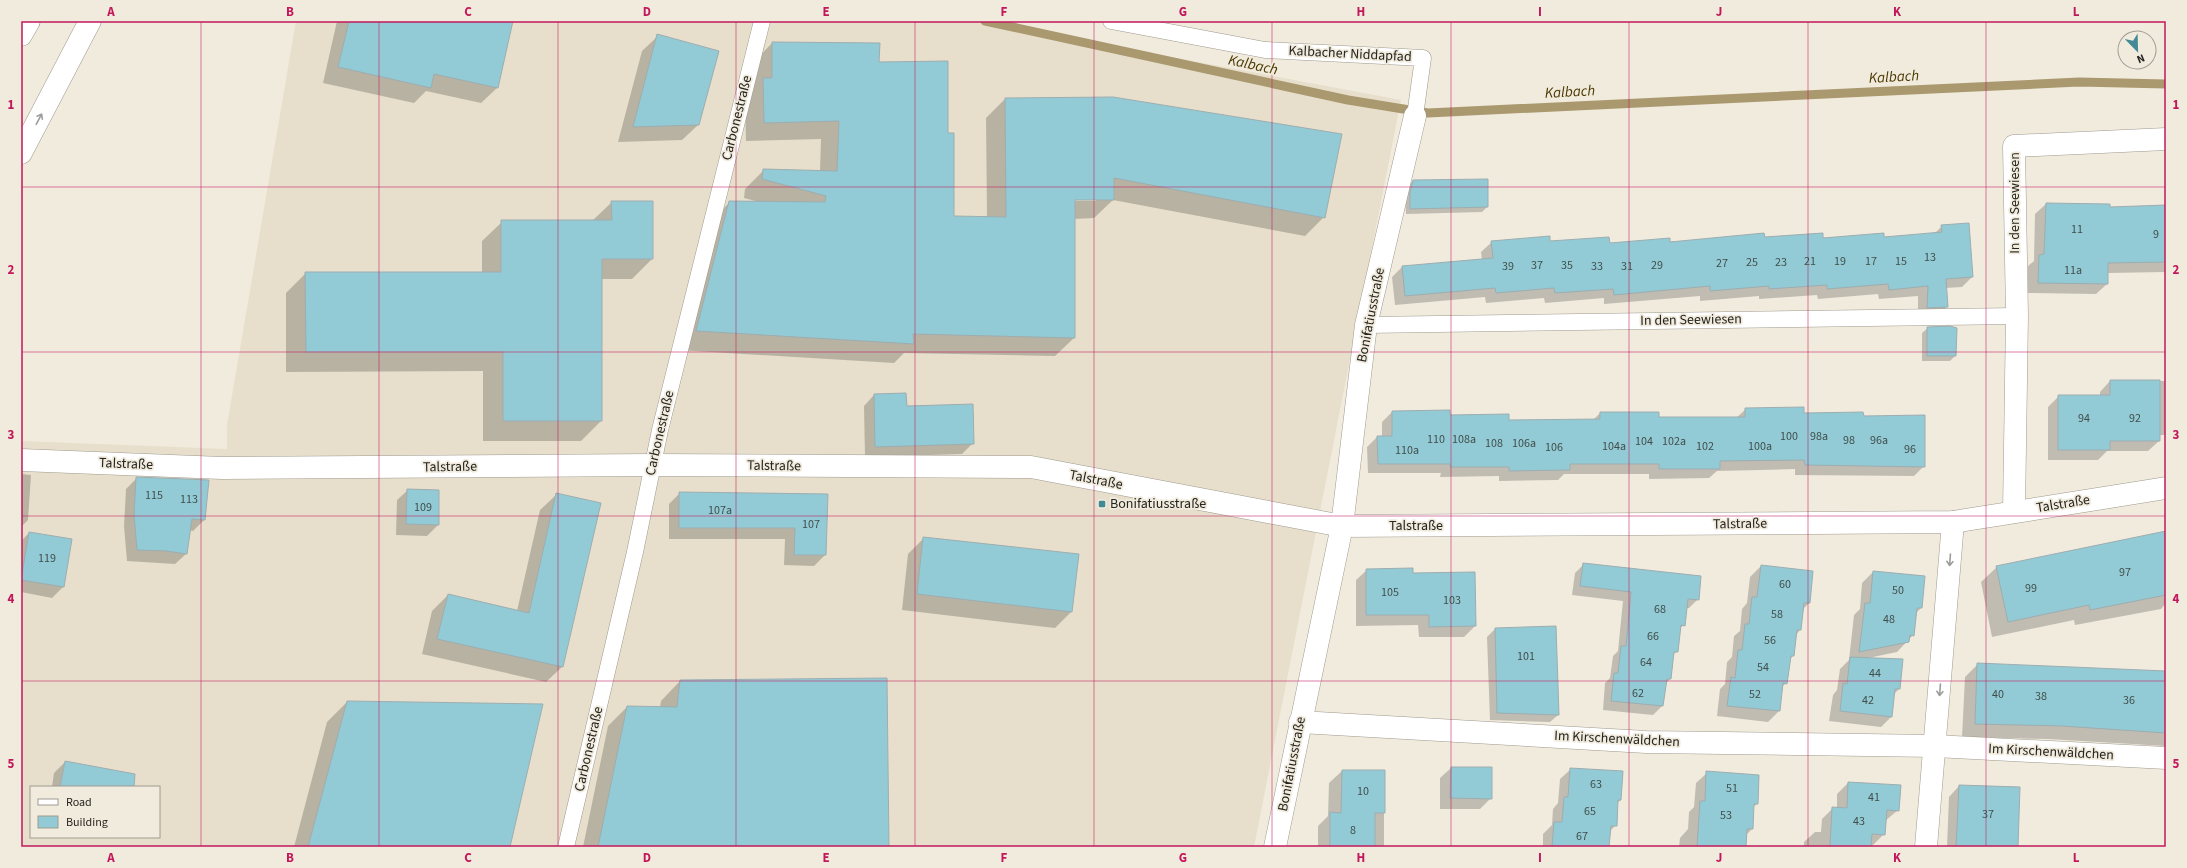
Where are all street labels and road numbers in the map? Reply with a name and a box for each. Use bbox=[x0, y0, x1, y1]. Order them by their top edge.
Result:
street label: Kalbacher Niddapfad bbox=[1288, 41, 1412, 67]
street label: Carbonestraße bbox=[717, 73, 757, 163]
street label: In den Seewiesen bbox=[2005, 152, 2025, 254]
street label: Bonifatiusstraße bbox=[1352, 266, 1390, 364]
street label: In den Seewiesen bbox=[1640, 309, 1742, 331]
street label: Carbonestraße bbox=[640, 388, 680, 478]
street label: Talstraße bbox=[99, 453, 153, 475]
street label: Talstraße bbox=[747, 456, 801, 476]
street label: Talstraße bbox=[423, 457, 477, 477]
street label: Talstraße bbox=[1068, 465, 1124, 495]
street label: Talstraße bbox=[2035, 490, 2091, 518]
street label: Talstraße bbox=[1713, 514, 1767, 534]
street label: Talstraße bbox=[1389, 516, 1443, 536]
street label: Carbonestraße bbox=[569, 704, 609, 794]
street label: Bonifatiusstraße bbox=[1273, 715, 1311, 813]
street label: Im Kirschenwäldchen bbox=[1554, 726, 1680, 752]
street label: Im Kirschenwäldchen bbox=[1988, 739, 2114, 765]

